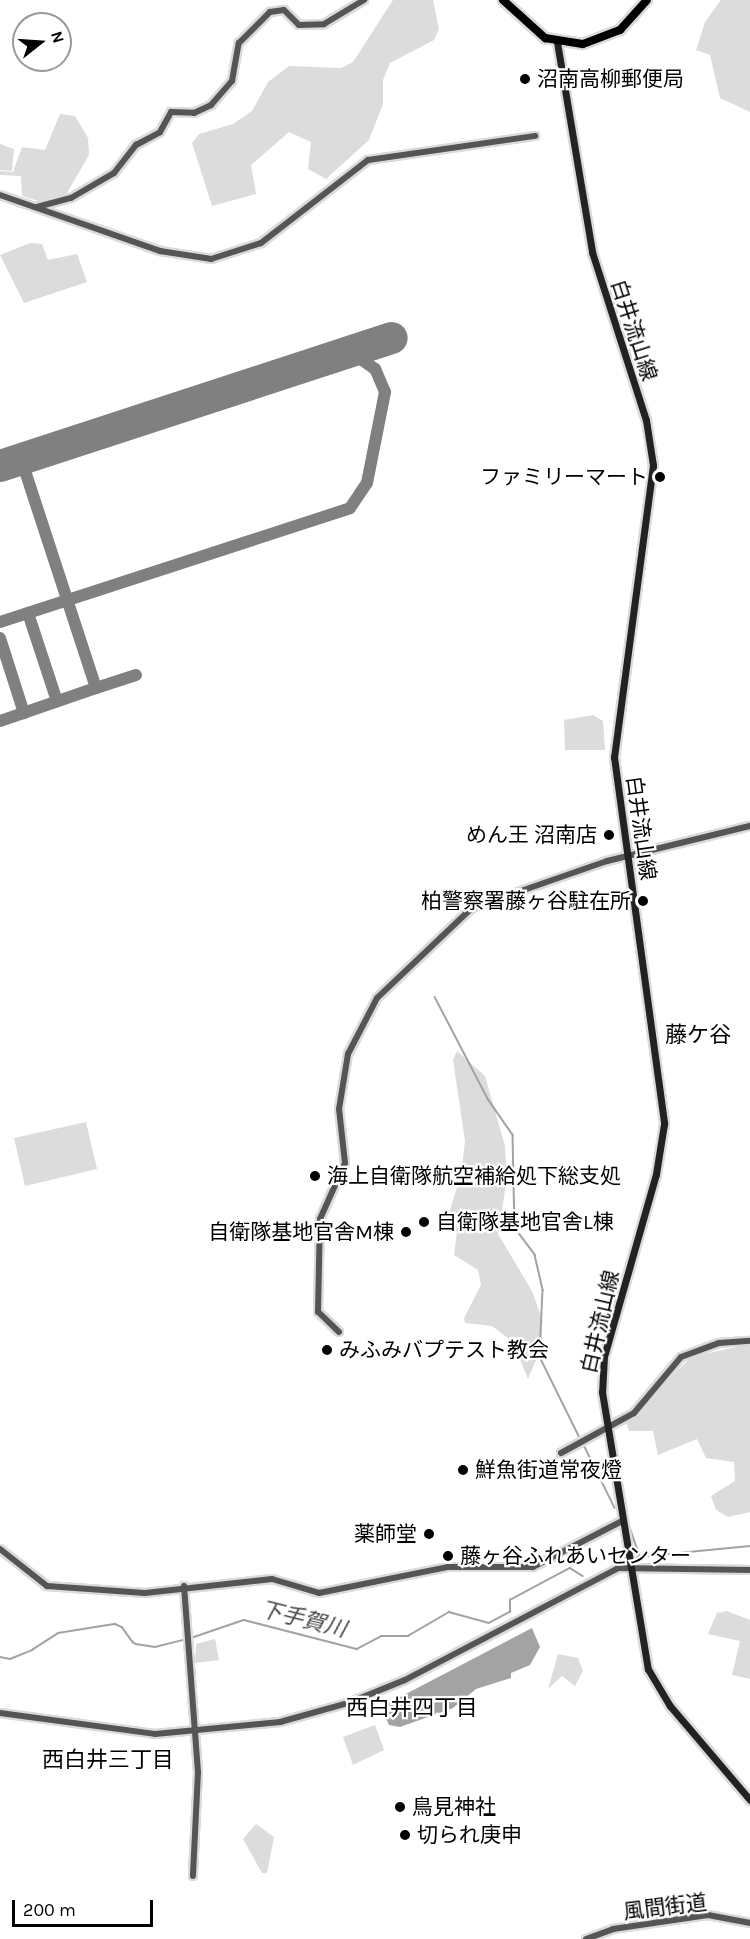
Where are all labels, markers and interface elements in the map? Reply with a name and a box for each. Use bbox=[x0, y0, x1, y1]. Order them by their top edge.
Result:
north arrow bbox=[12, 12, 72, 72]
text: N bbox=[47, 29, 69, 45]
place label: 沼南高柳郵便局 bbox=[537, 66, 684, 92]
marker: 沼南高柳郵便局 bbox=[518, 72, 532, 86]
street label: 白井流山線 bbox=[606, 276, 662, 384]
place label: ファミリーマート bbox=[480, 464, 648, 490]
marker: ファミリーマート bbox=[653, 470, 667, 484]
street label: 白井流山線 bbox=[621, 774, 661, 882]
place label: めん王 沼南店 bbox=[466, 822, 597, 848]
marker: めん王 沼南店 bbox=[602, 828, 616, 842]
place label: 柏警察署藤ヶ谷駐在所 bbox=[421, 888, 631, 914]
marker: 柏警察署藤ヶ谷駐在所 bbox=[636, 894, 650, 908]
district label: 藤ケ谷 bbox=[665, 1023, 731, 1049]
place label: 海上自衛隊航空補給処下総支処 bbox=[327, 1163, 621, 1189]
marker: 海上自衛隊航空補給処下総支処 bbox=[308, 1169, 322, 1183]
place label: 自衛隊基地官舎L棟 bbox=[436, 1209, 614, 1235]
marker: 自衛隊基地官舎L棟 bbox=[417, 1215, 431, 1229]
place label: 自衛隊基地官舎M棟 bbox=[208, 1219, 394, 1245]
marker: 自衛隊基地官舎M棟 bbox=[399, 1225, 413, 1239]
street label: 白井流山線 bbox=[576, 1268, 624, 1376]
place label: みふみバプテスト教会 bbox=[339, 1337, 549, 1363]
marker: みふみバプテスト教会 bbox=[320, 1343, 334, 1357]
place label: 鮮魚街道常夜燈 bbox=[475, 1457, 622, 1483]
marker: 鮮魚街道常夜燈 bbox=[456, 1463, 470, 1477]
place label: 薬師堂 bbox=[354, 1521, 417, 1547]
marker: 薬師堂 bbox=[422, 1527, 436, 1541]
place label: 藤ヶ谷ふれあいセンター bbox=[460, 1543, 691, 1569]
marker: 藤ヶ谷ふれあいセンター bbox=[441, 1549, 455, 1563]
water label: 下手賀川 bbox=[257, 1597, 349, 1643]
district label: 西白井四丁目 bbox=[346, 1696, 478, 1722]
district label: 西白井三丁目 bbox=[42, 1748, 174, 1774]
place label: 鳥見神社 bbox=[412, 1794, 496, 1820]
marker: 鳥見神社 bbox=[393, 1800, 407, 1814]
place label: 切られ庚申 bbox=[417, 1822, 522, 1848]
marker: 切られ庚申 bbox=[398, 1828, 412, 1842]
scale bar bbox=[15, 1888, 156, 1926]
street label: 風間街道 bbox=[622, 1889, 708, 1925]
text: 200 m bbox=[23, 1899, 76, 1921]

